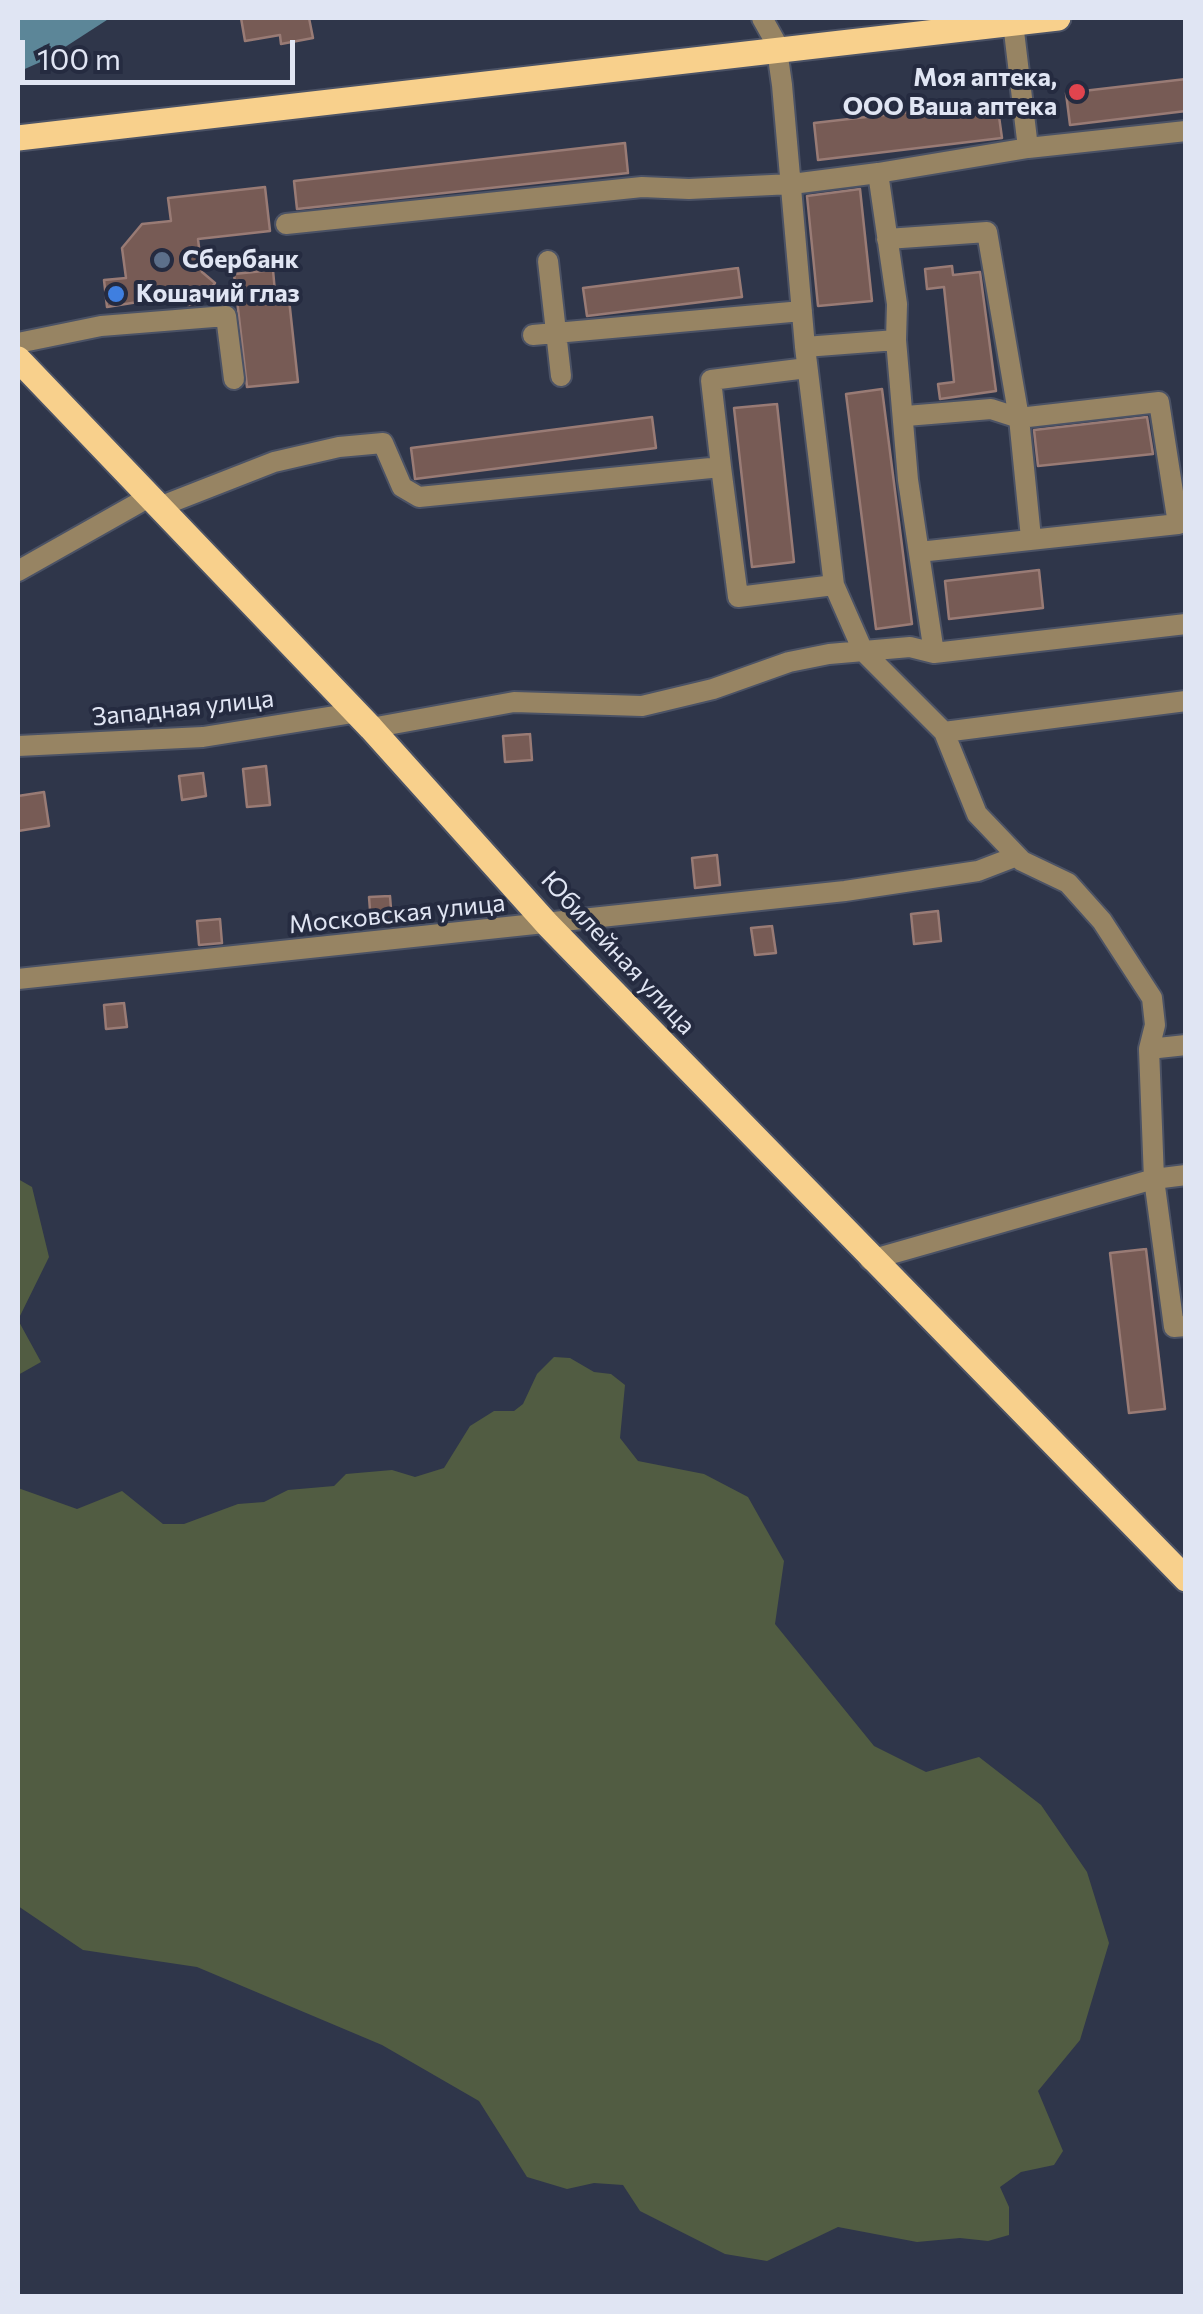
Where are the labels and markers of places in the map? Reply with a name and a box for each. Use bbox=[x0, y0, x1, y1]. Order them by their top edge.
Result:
place label: Моя аптека, ООО Ваша аптека bbox=[843, 63, 1057, 122]
marker: Моя аптека, ООО Ваша аптека bbox=[1066, 81, 1088, 103]
place label: Сбербанк bbox=[182, 245, 299, 275]
marker: Сбербанк bbox=[151, 249, 173, 271]
place label: Кошачий глаз bbox=[136, 279, 300, 309]
marker: Кошачий глаз bbox=[105, 283, 127, 305]

